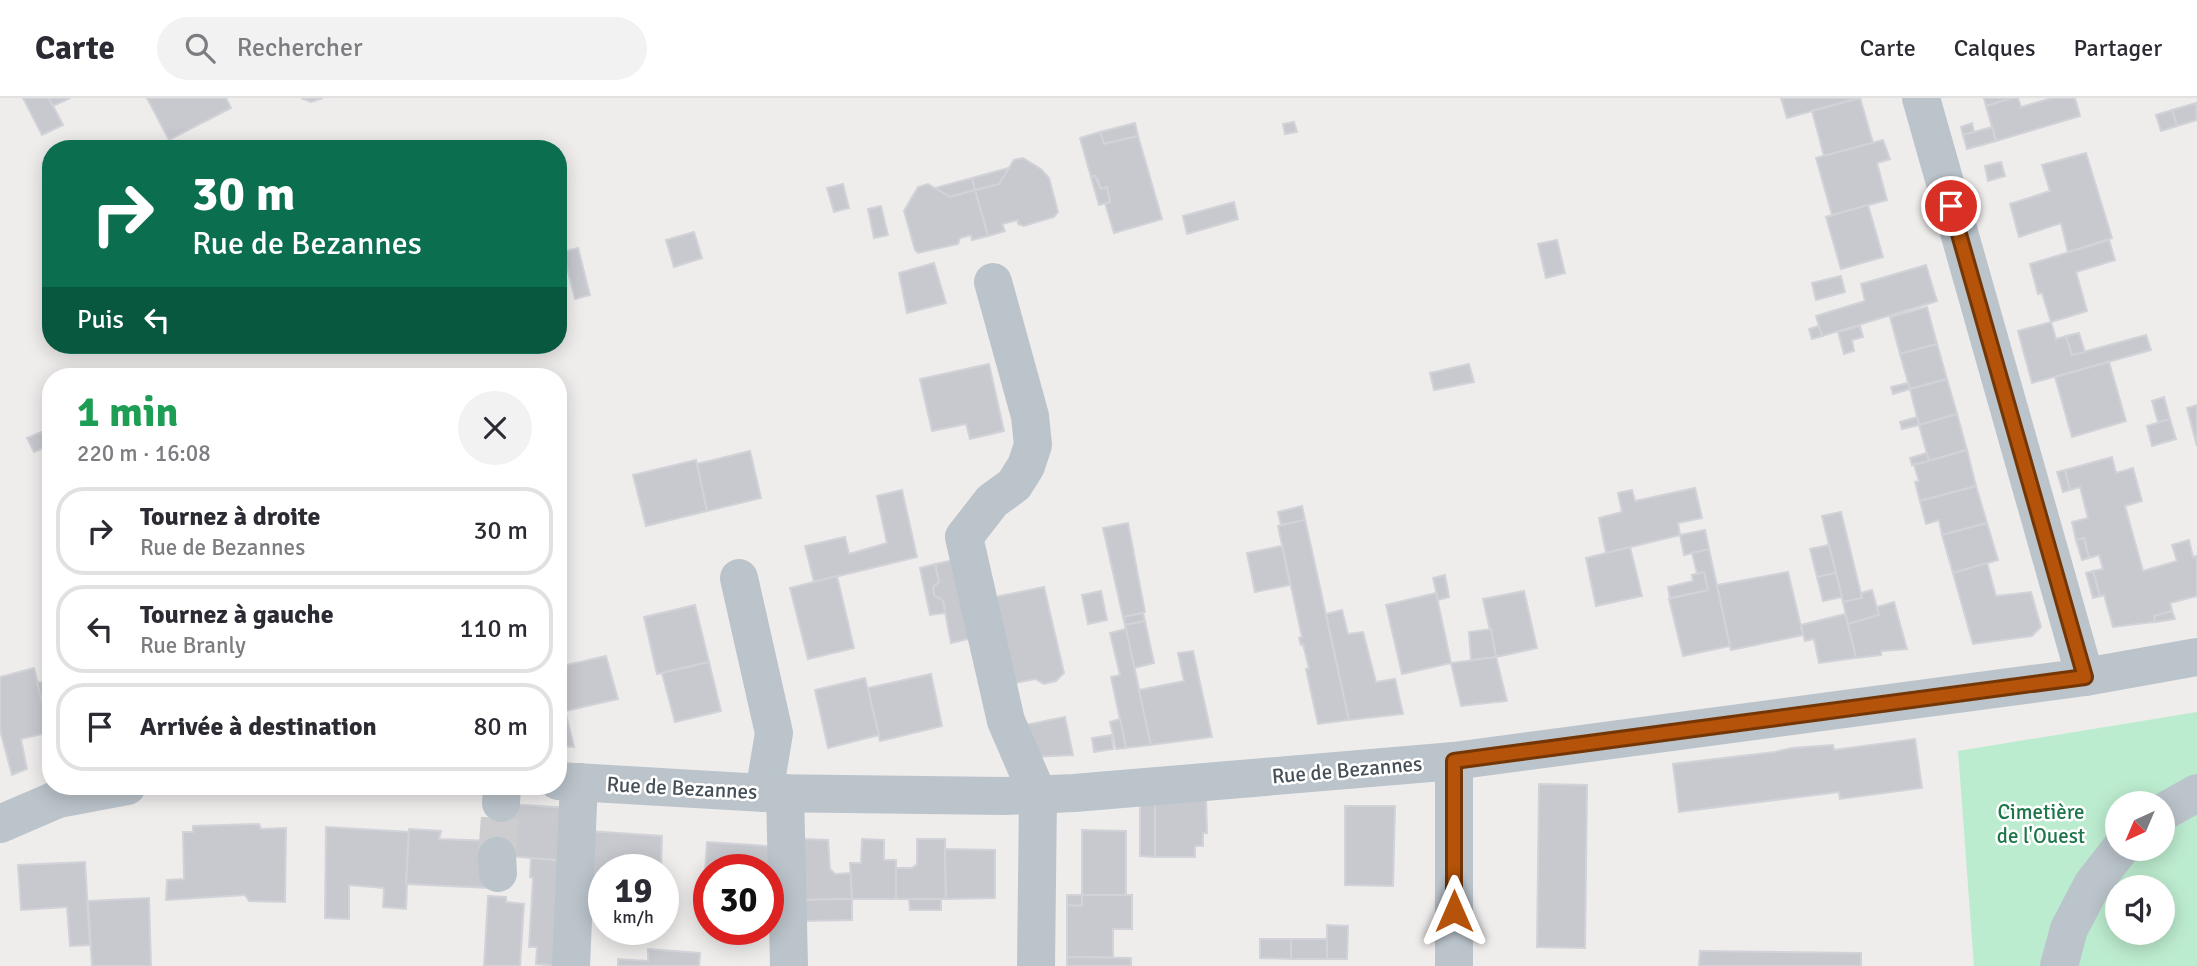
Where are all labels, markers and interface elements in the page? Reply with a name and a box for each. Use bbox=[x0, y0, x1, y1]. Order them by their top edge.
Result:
search box bbox=[157, 17, 647, 80]
text: Carte bbox=[35, 28, 115, 69]
icon: search bbox=[181, 29, 219, 67]
text: Rechercher bbox=[237, 32, 363, 64]
text: Carte bbox=[1860, 33, 1916, 63]
text: Calques bbox=[1954, 33, 2035, 63]
text: Partager bbox=[2073, 33, 2162, 63]
text: 30 m bbox=[192, 164, 295, 224]
icon: right bbox=[77, 168, 168, 259]
pin bbox=[1921, 176, 1981, 236]
icon: arrive bbox=[1932, 187, 1970, 225]
text: Rue de Bezannes bbox=[192, 224, 422, 263]
icon: left bbox=[138, 301, 176, 339]
text: Puis bbox=[77, 304, 124, 336]
text: 1 min bbox=[77, 387, 178, 438]
button: close bbox=[458, 391, 532, 465]
text: 220 m · 16:08 bbox=[77, 439, 211, 468]
text: Tournez à droite bbox=[140, 501, 320, 533]
icon: right bbox=[81, 512, 119, 550]
text: 30 m bbox=[473, 515, 528, 547]
text: Rue de Bezannes bbox=[140, 533, 305, 562]
text: Tournez à gauche bbox=[140, 599, 334, 631]
icon: left bbox=[81, 610, 119, 648]
text: 110 m bbox=[459, 613, 528, 645]
text: Rue Branly bbox=[140, 631, 246, 660]
icon: arrive bbox=[81, 708, 119, 746]
text: Arrivée à destination bbox=[140, 711, 377, 743]
text: 80 m bbox=[473, 711, 528, 743]
street label: Rue de Bezannes bbox=[1271, 750, 1423, 790]
street label: Rue de Bezannes bbox=[606, 771, 758, 805]
north arrow bbox=[2105, 791, 2175, 861]
map controls bbox=[2105, 791, 2175, 945]
park label: Cimetière de l'Ouest bbox=[1997, 799, 2085, 849]
speed limit sign: 30 bbox=[693, 854, 784, 945]
text: 19 bbox=[615, 869, 652, 912]
position arrow bbox=[1417, 874, 1491, 948]
button: sound bbox=[2105, 875, 2175, 945]
text: km/h bbox=[613, 906, 654, 928]

